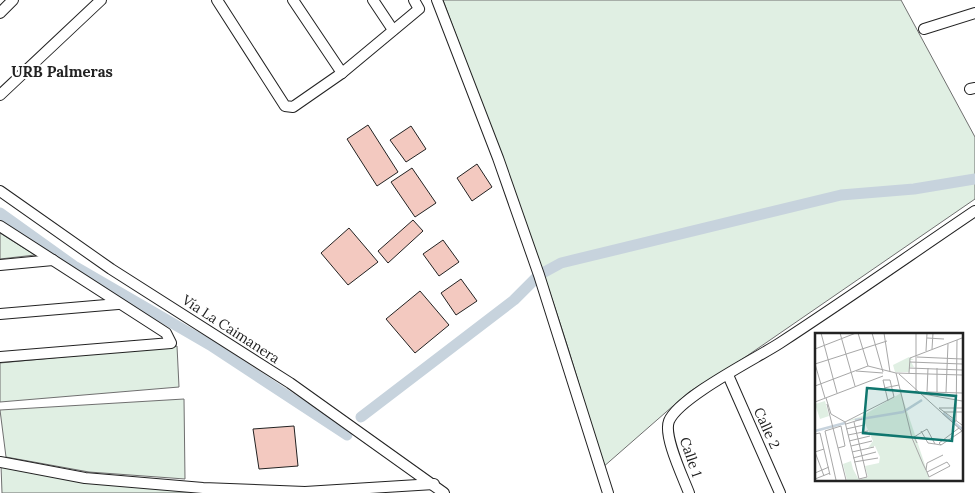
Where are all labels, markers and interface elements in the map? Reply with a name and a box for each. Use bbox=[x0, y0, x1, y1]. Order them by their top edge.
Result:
district label: URB Palmeras bbox=[11, 62, 113, 81]
street label: Vía La Caimanera bbox=[178, 290, 283, 367]
inset map bbox=[815, 333, 962, 480]
street label: Calle 2 bbox=[750, 405, 784, 451]
street label: Calle 1 bbox=[676, 435, 706, 479]

